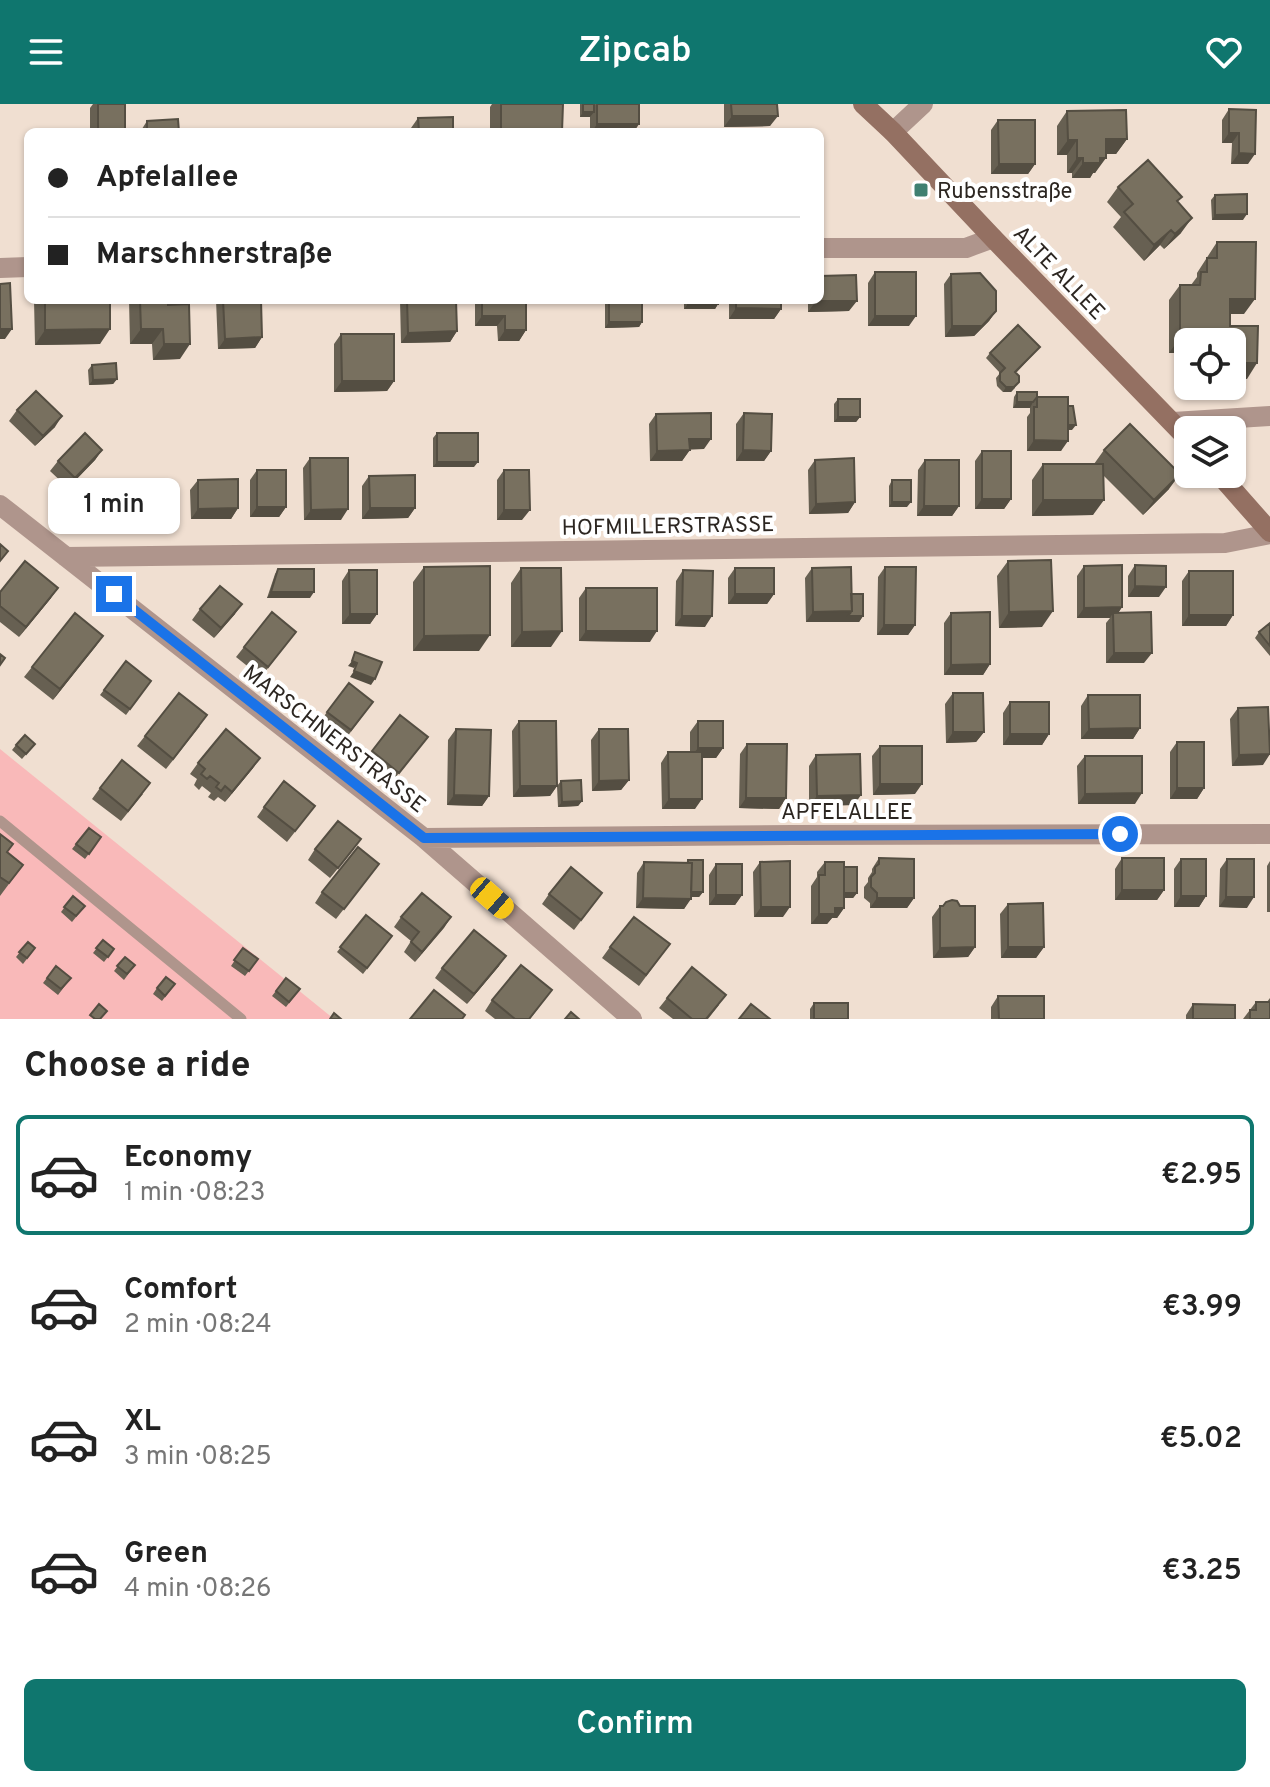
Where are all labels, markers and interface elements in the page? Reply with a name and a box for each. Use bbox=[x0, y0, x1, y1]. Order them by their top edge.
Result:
text: Zipcab bbox=[579, 29, 692, 75]
icon: menu bbox=[24, 30, 68, 74]
icon: heart bbox=[1202, 30, 1246, 74]
text: Apfelallee bbox=[96, 160, 238, 197]
place label: Rubensstraße bbox=[937, 179, 1072, 206]
marker: Rubensstraße bbox=[912, 181, 930, 199]
street label: ALTE ALLEE bbox=[1007, 221, 1110, 326]
text: Marschnerstraße bbox=[96, 237, 333, 274]
map controls bbox=[1174, 328, 1246, 488]
button: locate bbox=[1174, 328, 1246, 400]
button: layers bbox=[1174, 416, 1246, 488]
callout: 1 min bbox=[48, 478, 180, 534]
text: 1 min bbox=[83, 489, 145, 522]
street label: HOFMILLERSTRASSE bbox=[561, 512, 775, 543]
route end bbox=[96, 576, 132, 612]
street label: MARSCHNERSTRASSE bbox=[237, 660, 430, 820]
street label: APFELALLEE bbox=[781, 800, 913, 827]
route start bbox=[1102, 816, 1138, 852]
car bbox=[466, 873, 518, 923]
text: Choose a ride bbox=[24, 1044, 250, 1090]
icon: car bbox=[28, 1139, 100, 1211]
text: Economy bbox=[124, 1140, 252, 1177]
text: €2.95 bbox=[1161, 1157, 1242, 1194]
text: 1 min · 08:23 bbox=[124, 1177, 265, 1210]
icon: car bbox=[28, 1271, 100, 1343]
text: Comfort bbox=[124, 1272, 237, 1309]
text: €3.99 bbox=[1162, 1289, 1242, 1326]
text: 2 min · 08:24 bbox=[124, 1309, 272, 1342]
icon: car bbox=[28, 1403, 100, 1475]
text: XL bbox=[124, 1404, 161, 1441]
text: €5.02 bbox=[1160, 1421, 1242, 1458]
text: 3 min · 08:25 bbox=[124, 1441, 272, 1474]
icon: car bbox=[28, 1535, 100, 1607]
text: Green bbox=[124, 1536, 208, 1573]
text: €3.25 bbox=[1162, 1553, 1242, 1590]
text: 4 min · 08:26 bbox=[124, 1573, 272, 1606]
button: Confirm bbox=[24, 1679, 1246, 1771]

